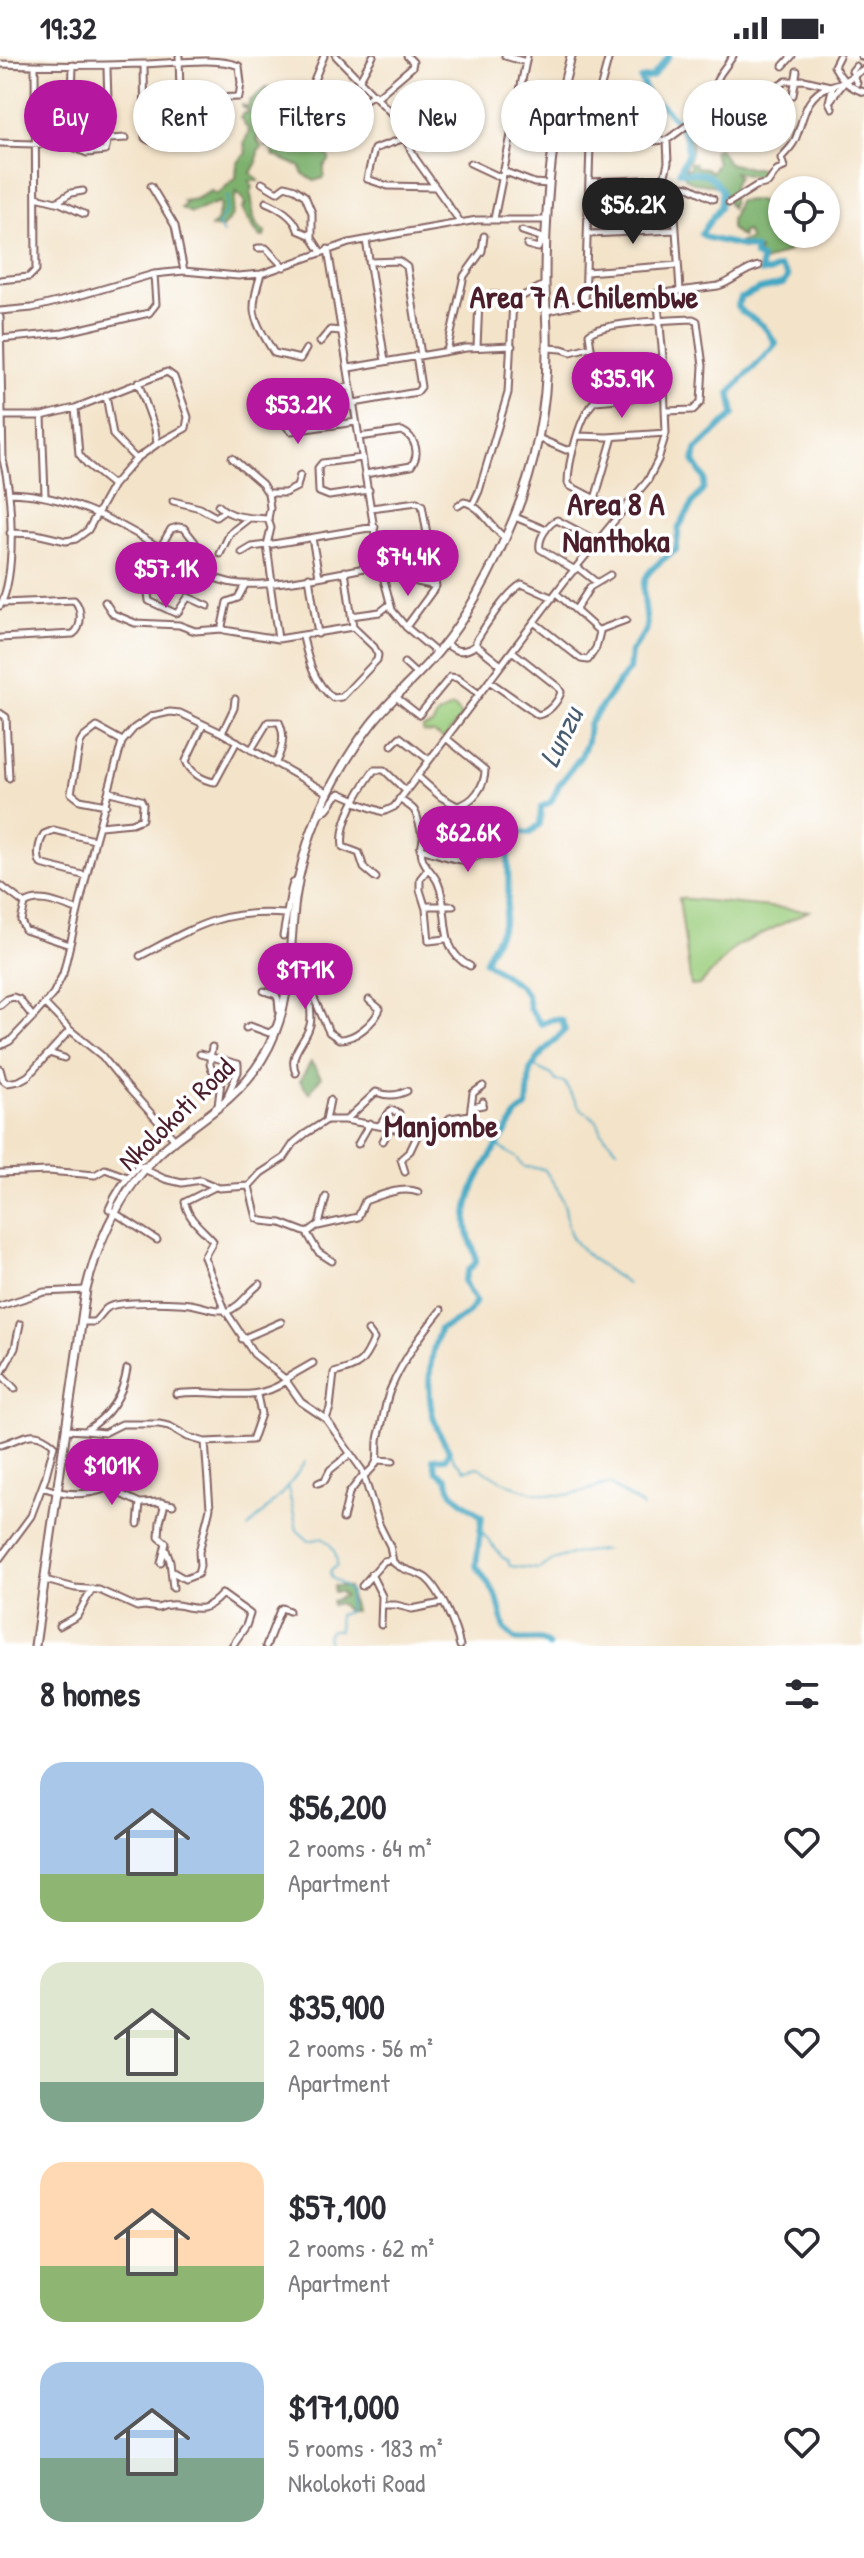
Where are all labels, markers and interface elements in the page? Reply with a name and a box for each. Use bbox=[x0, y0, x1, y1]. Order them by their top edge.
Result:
text: 19:32 bbox=[40, 8, 96, 48]
chip: Buy bbox=[24, 80, 117, 152]
chip: Rent bbox=[133, 80, 235, 152]
chip: Filters bbox=[251, 80, 374, 152]
chip: New bbox=[390, 80, 485, 152]
chip: Apartment bbox=[501, 80, 667, 152]
chip: House bbox=[683, 80, 796, 152]
map controls bbox=[768, 176, 840, 248]
button: locate bbox=[768, 176, 840, 248]
pin: $56.2K bbox=[568, 178, 698, 246]
text: $56.2K bbox=[600, 186, 666, 221]
district label: Area 7 A Chilembwe bbox=[470, 275, 699, 318]
pin: $35.9K bbox=[557, 352, 687, 420]
text: $35.9K bbox=[590, 360, 654, 395]
pin: $53.2K bbox=[233, 378, 363, 446]
text: $53.2K bbox=[264, 386, 332, 421]
district label: Area 8 A Nanthoka bbox=[562, 482, 670, 562]
pin: $74.4K bbox=[343, 530, 473, 598]
text: $74.4K bbox=[376, 538, 440, 573]
pin: $57.1K bbox=[101, 542, 231, 610]
text: $57.1K bbox=[133, 550, 199, 585]
water label: Lunzu bbox=[529, 698, 592, 773]
pin: $62.6K bbox=[403, 806, 533, 874]
text: $62.6K bbox=[435, 814, 501, 849]
pin: $171K bbox=[249, 943, 361, 1011]
text: $171K bbox=[276, 951, 334, 986]
street label: Nkolokoti Road bbox=[110, 1049, 242, 1179]
district label: Manjombe bbox=[384, 1104, 498, 1147]
pin: $101K bbox=[56, 1439, 168, 1507]
text: $101K bbox=[83, 1447, 141, 1482]
text: 8 homes bbox=[40, 1671, 140, 1717]
icon: filters bbox=[780, 1672, 824, 1716]
text: $56,200 bbox=[288, 1784, 386, 1830]
icon: home bbox=[104, 1794, 200, 1890]
icon: heart bbox=[780, 1820, 824, 1864]
text: 2 rooms · 64 m² bbox=[288, 1830, 432, 1865]
text: Apartment bbox=[288, 1865, 390, 1900]
text: $35,900 bbox=[288, 1984, 385, 2030]
icon: home bbox=[104, 1994, 200, 2090]
icon: heart bbox=[780, 2020, 824, 2064]
text: 2 rooms · 56 m² bbox=[288, 2030, 433, 2065]
text: Apartment bbox=[288, 2065, 390, 2100]
text: $57,100 bbox=[288, 2184, 386, 2230]
icon: home bbox=[104, 2194, 200, 2290]
icon: heart bbox=[780, 2220, 824, 2264]
text: 2 rooms · 62 m² bbox=[288, 2230, 434, 2265]
text: Apartment bbox=[288, 2265, 390, 2300]
text: $171,000 bbox=[288, 2384, 399, 2430]
icon: home bbox=[104, 2394, 200, 2490]
icon: heart bbox=[780, 2420, 824, 2464]
text: 5 rooms · 183 m² bbox=[288, 2430, 443, 2465]
text: Nkolokoti Road bbox=[288, 2465, 425, 2500]

